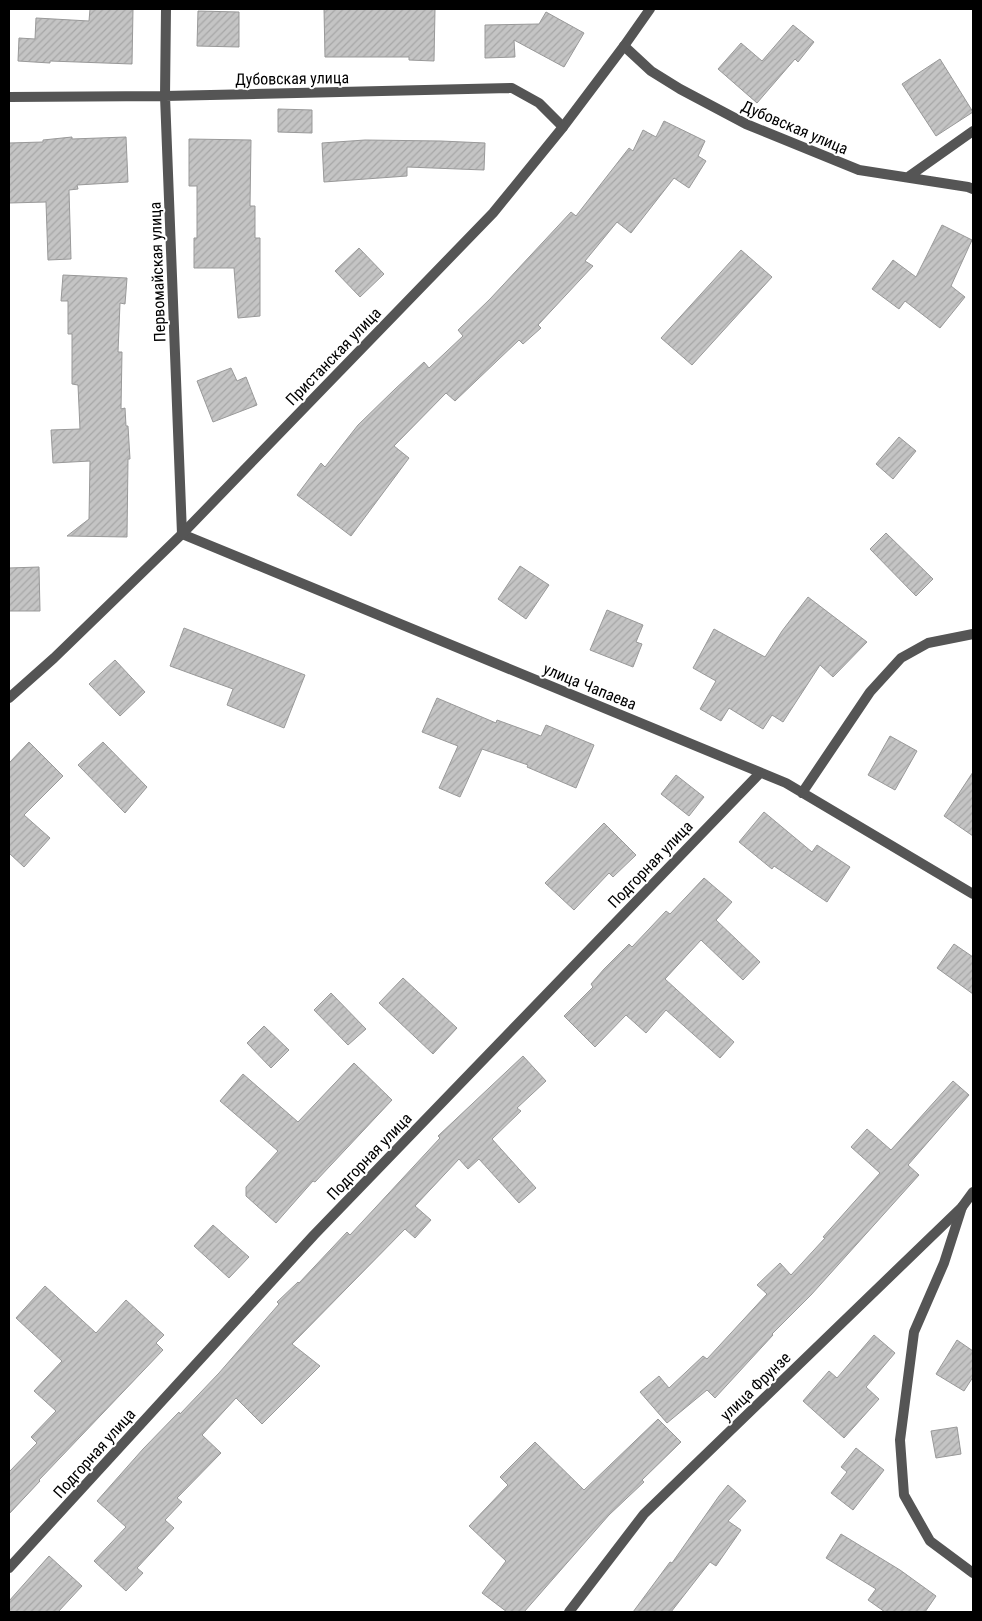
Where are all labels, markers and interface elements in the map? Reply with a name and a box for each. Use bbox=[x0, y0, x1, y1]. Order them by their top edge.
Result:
street label: Дубовская улица bbox=[235, 68, 349, 89]
street label: Дубовская улица bbox=[739, 96, 851, 158]
street label: Первомайская улица bbox=[146, 201, 169, 342]
street label: Пристанская улица bbox=[282, 303, 385, 409]
street label: улица Чапаева bbox=[541, 659, 639, 714]
street label: Подгорная улица bbox=[604, 817, 697, 912]
street label: Подгорная улица bbox=[323, 1109, 416, 1204]
street label: улица Фрунзе bbox=[716, 1348, 794, 1425]
street label: Подгорная улица bbox=[49, 1405, 139, 1502]

